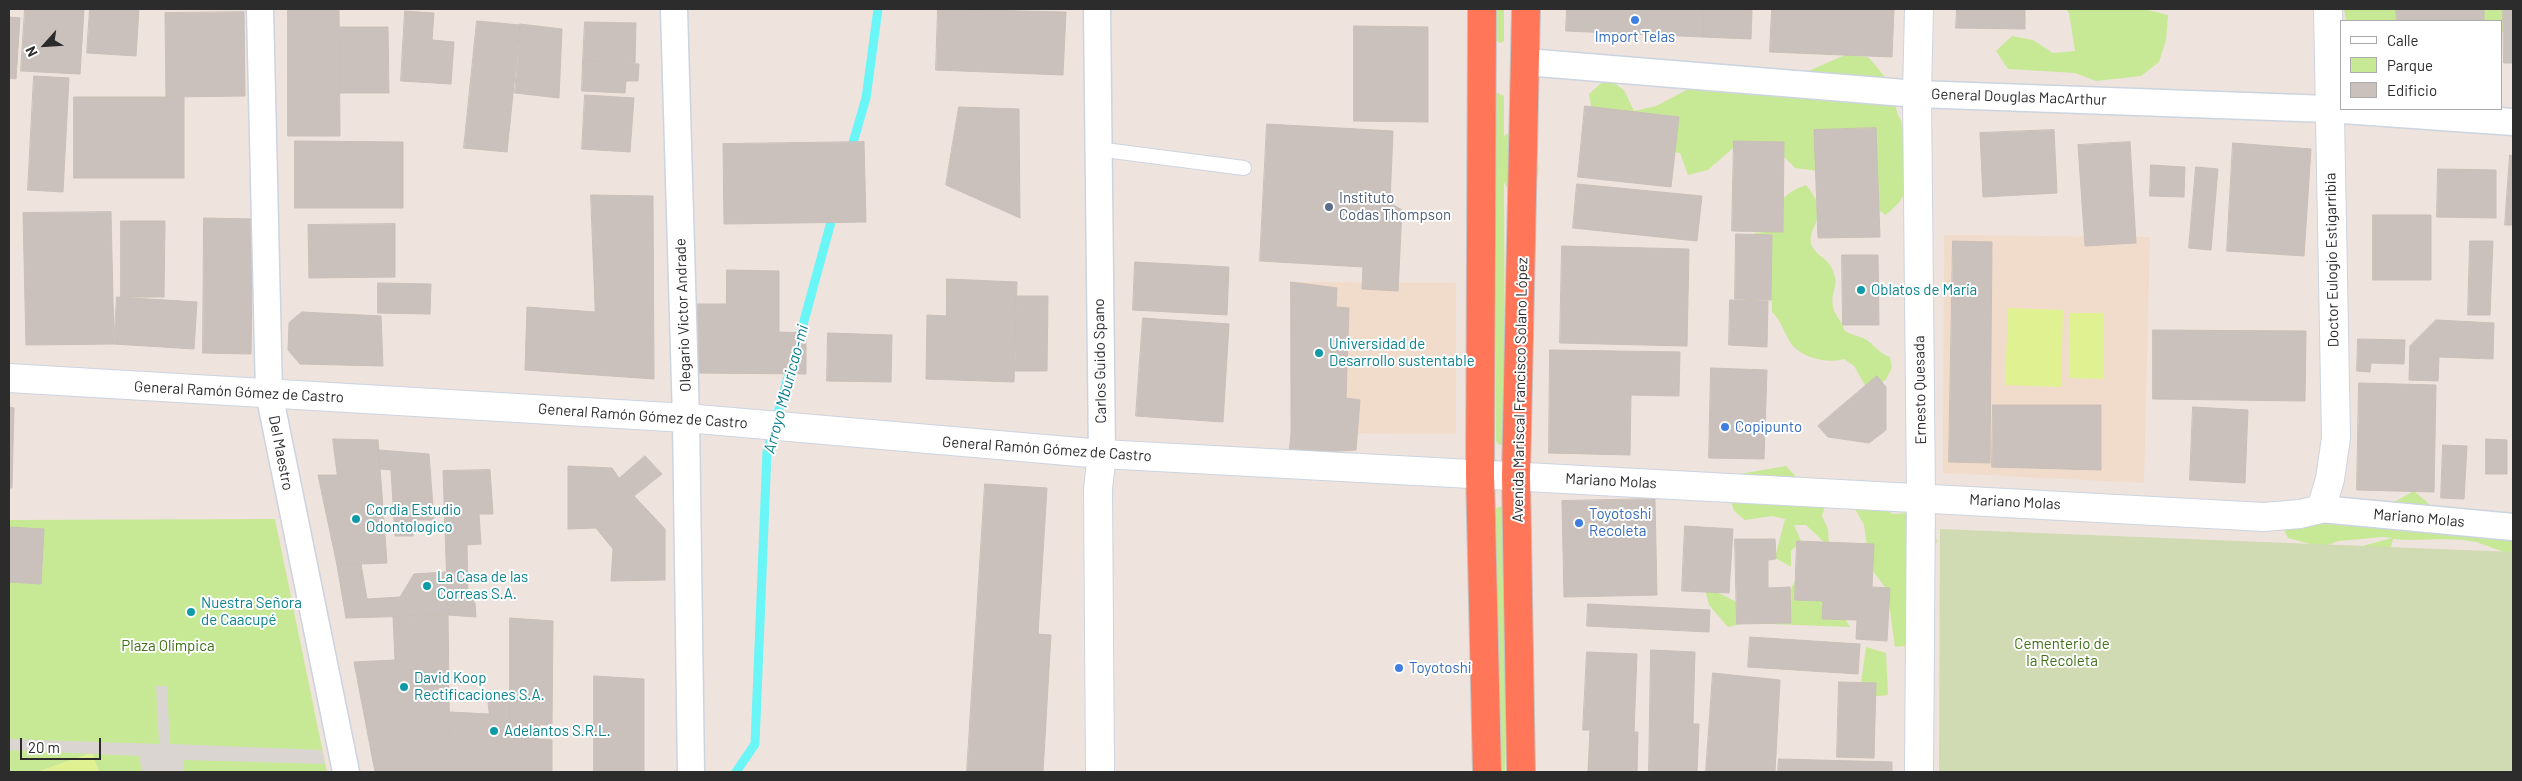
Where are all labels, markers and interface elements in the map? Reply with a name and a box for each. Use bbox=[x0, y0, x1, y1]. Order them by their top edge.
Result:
marker: Import Telas bbox=[1629, 14, 1641, 26]
north arrow bbox=[20, 20, 70, 70]
legend bbox=[2340, 20, 2502, 110]
place label: Import Telas bbox=[1595, 28, 1675, 46]
text: Calle bbox=[2387, 31, 2419, 49]
text: N bbox=[21, 44, 41, 60]
text: Parque bbox=[2387, 56, 2433, 74]
text: Edificio bbox=[2387, 81, 2437, 99]
street label: General Douglas MacArthur bbox=[1931, 85, 2107, 109]
street label: Doctor Eulogio Estigarribia bbox=[2321, 173, 2343, 347]
place label: Instituto Codas Thompson bbox=[1339, 189, 1451, 224]
marker: Instituto Codas Thompson bbox=[1323, 201, 1335, 213]
street label: Olegario Victor Andrade bbox=[671, 238, 695, 392]
street label: Avenida Mariscal Francisco Solano López bbox=[1509, 257, 1531, 523]
place label: Oblatos de María bbox=[1871, 281, 1977, 299]
marker: Oblatos de María bbox=[1855, 284, 1867, 296]
street label: Carlos Guido Spano bbox=[1090, 298, 1110, 424]
water label: Arroyo Mburicao-mi bbox=[760, 322, 812, 456]
place label: Universidad de Desarrollo sustentable bbox=[1329, 335, 1475, 370]
street label: Ernesto Quesada bbox=[1910, 335, 1930, 445]
marker: Universidad de Desarrollo sustentable bbox=[1313, 347, 1325, 359]
street label: General Ramón Gómez de Castro bbox=[134, 378, 344, 406]
street label: General Ramón Gómez de Castro bbox=[538, 400, 748, 432]
street label: Del Maestro bbox=[265, 414, 297, 492]
place label: Copipunto bbox=[1735, 418, 1802, 436]
marker: Copipunto bbox=[1719, 421, 1731, 433]
street label: General Ramón Gómez de Castro bbox=[942, 433, 1152, 465]
street label: Mariano Molas bbox=[1565, 470, 1657, 492]
street label: Mariano Molas bbox=[1969, 491, 2061, 513]
place label: Cordia Estudio Odontologico bbox=[366, 501, 461, 536]
place label: Toyotoshi Recoleta bbox=[1589, 505, 1652, 540]
street label: Mariano Molas bbox=[2373, 505, 2465, 531]
marker: Cordia Estudio Odontologico bbox=[350, 513, 362, 525]
marker: Toyotoshi Recoleta bbox=[1573, 517, 1585, 529]
place label: La Casa de las Correas S.A. bbox=[437, 568, 528, 603]
marker: La Casa de las Correas S.A. bbox=[421, 580, 433, 592]
place label: Nuestra Señora de Caacupé bbox=[201, 594, 302, 629]
marker: Nuestra Señora de Caacupé bbox=[185, 606, 197, 618]
park label: Cementerio de la Recoleta bbox=[2014, 635, 2110, 670]
park label: Plaza Olímpica bbox=[121, 637, 215, 655]
place label: Toyotoshi bbox=[1409, 659, 1472, 677]
marker: Toyotoshi bbox=[1393, 662, 1405, 674]
place label: David Koop Rectificaciones S.A. bbox=[414, 669, 545, 704]
marker: David Koop Rectificaciones S.A. bbox=[398, 681, 410, 693]
place label: Adelantos S.R.L. bbox=[504, 722, 611, 740]
marker: Adelantos S.R.L. bbox=[488, 725, 500, 737]
scale bar bbox=[22, 728, 104, 760]
text: 20 m bbox=[28, 738, 60, 756]

